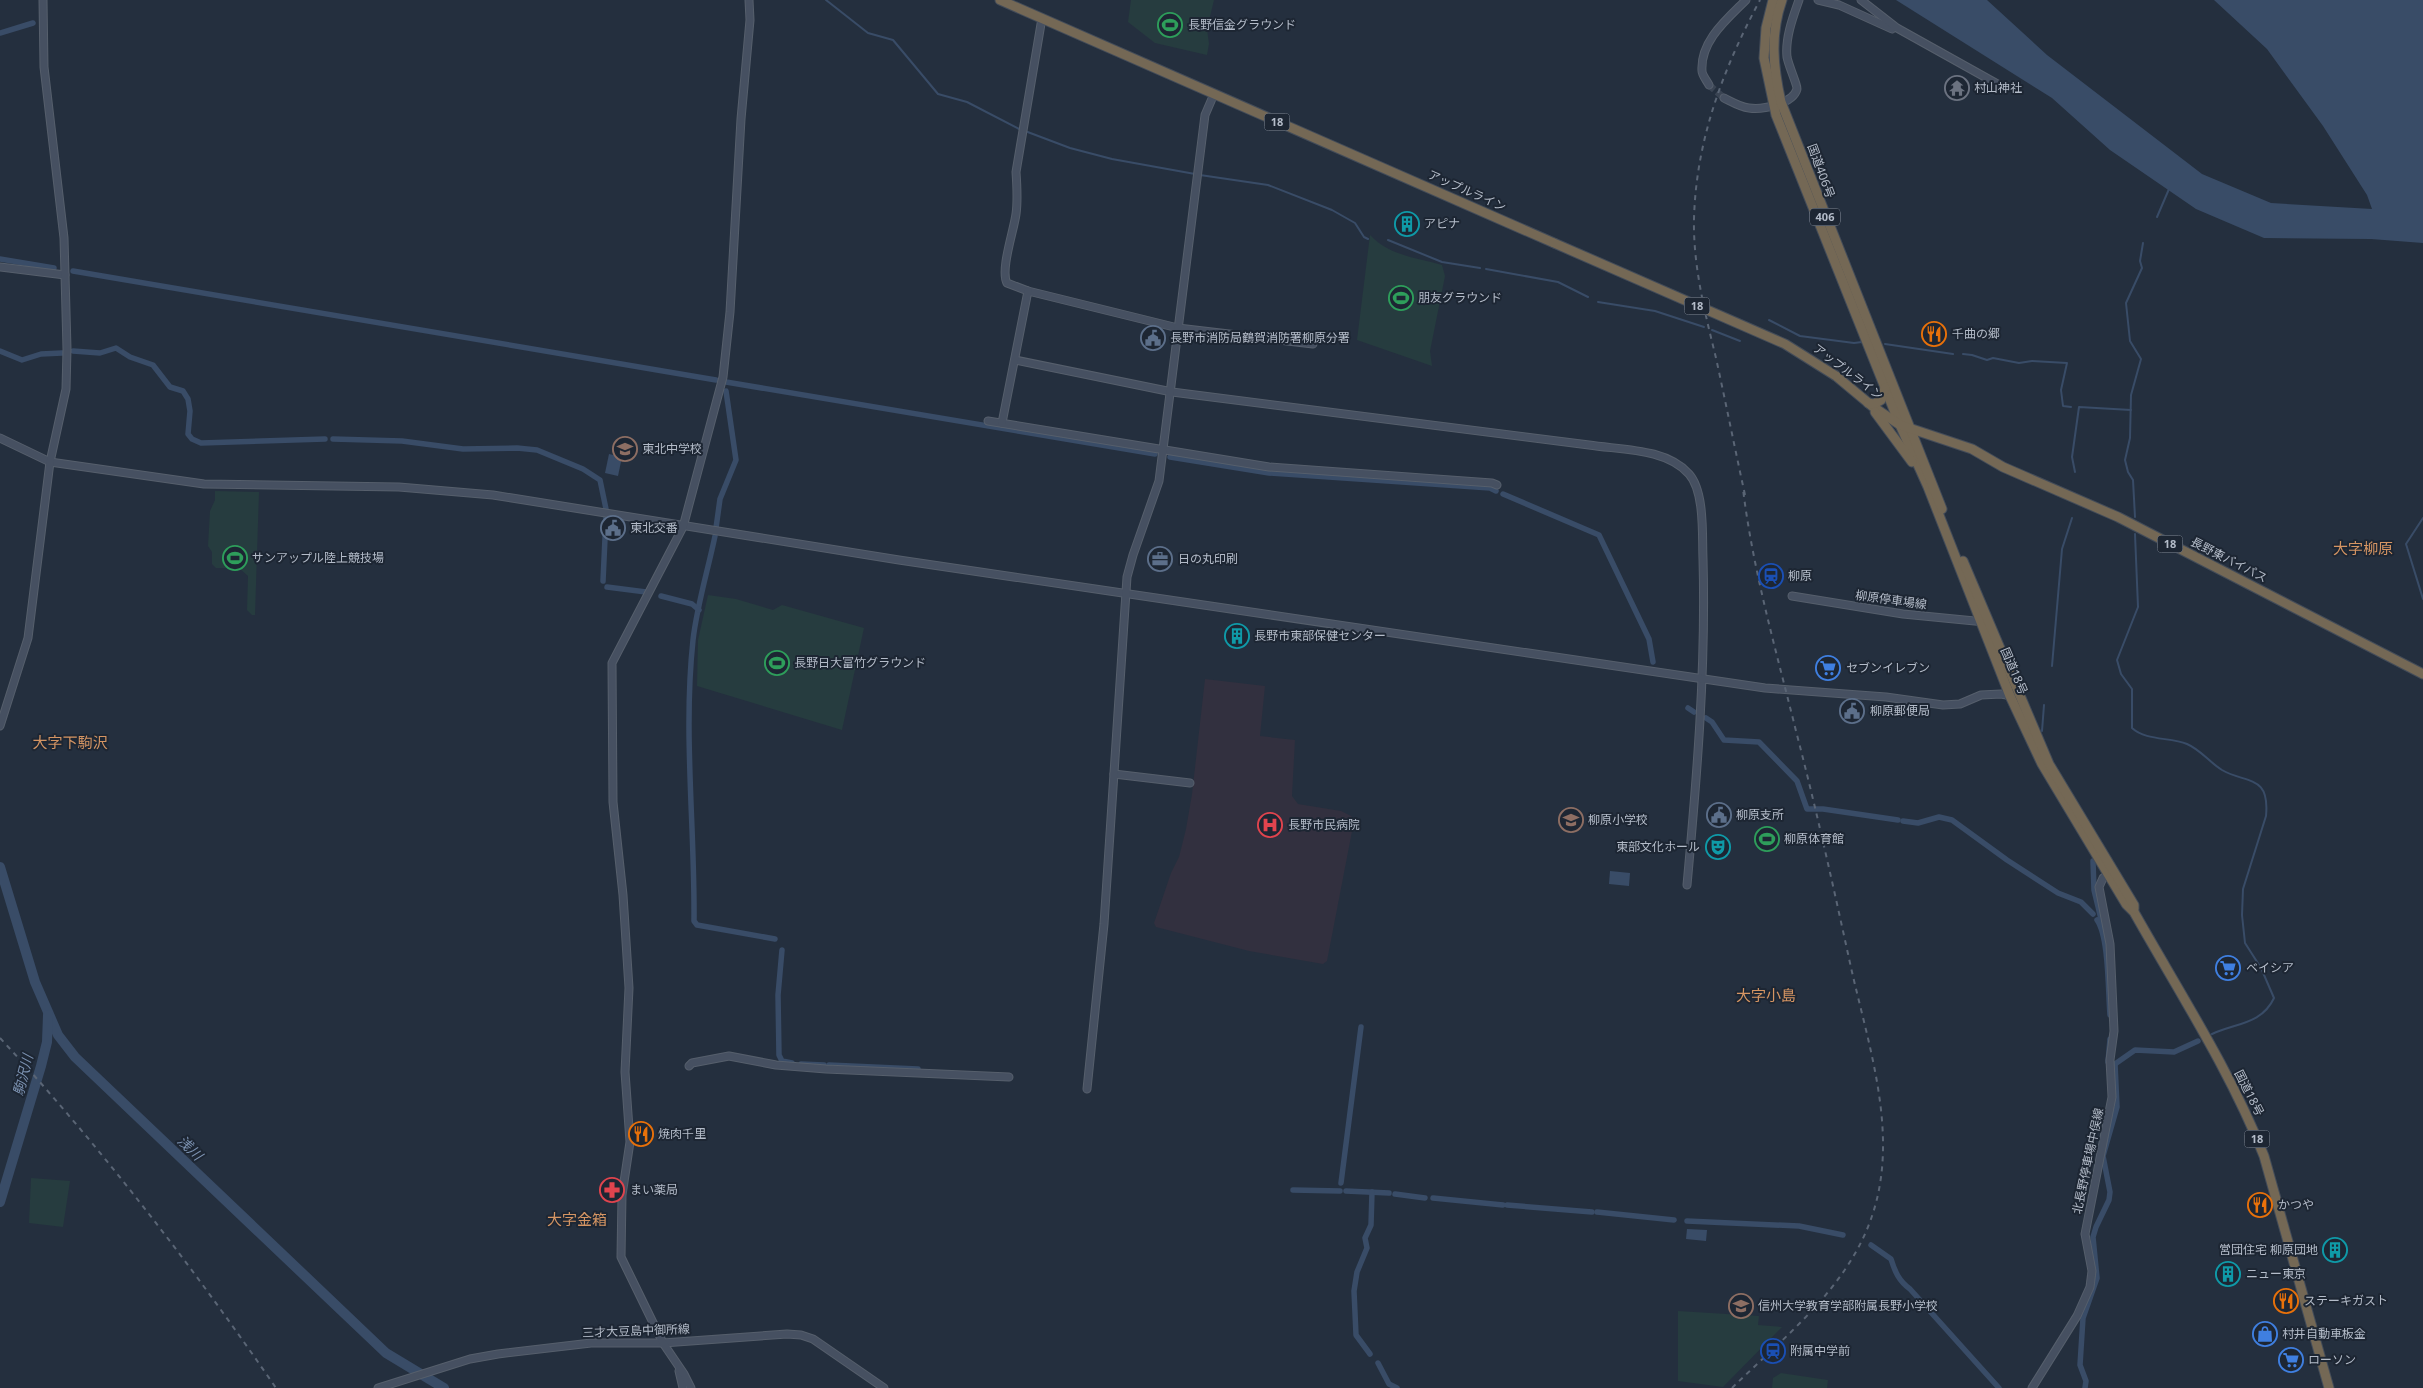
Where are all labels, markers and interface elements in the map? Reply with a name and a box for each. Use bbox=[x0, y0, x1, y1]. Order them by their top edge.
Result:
sports icon: 長野信金グラウンド bbox=[1157, 12, 1183, 38]
place label: 長野信金グラウンド bbox=[1188, 16, 1296, 33]
temple icon: 村山神社 bbox=[1944, 75, 1970, 101]
place label: 村山神社 bbox=[1974, 79, 2022, 96]
road number: 18 bbox=[1264, 114, 1290, 130]
street label: 国道406号 bbox=[1804, 141, 1839, 200]
street label: アップルライン bbox=[1425, 166, 1509, 215]
road number: 406 bbox=[1810, 208, 1840, 226]
building icon: アピナ bbox=[1394, 211, 1420, 237]
place label: アピナ bbox=[1424, 215, 1460, 232]
sports icon: 朋友グラウンド bbox=[1388, 285, 1414, 311]
place label: 朋友グラウンド bbox=[1418, 289, 1502, 306]
road number: 18 bbox=[1684, 298, 1710, 314]
restaurant icon: 千曲の郷 bbox=[1921, 321, 1947, 347]
public building icon: 長野市消防局鶴賀消防署柳原分署 bbox=[1140, 325, 1166, 351]
place label: 千曲の郷 bbox=[1952, 325, 2000, 342]
place label: 長野市消防局鶴賀消防署柳原分署 bbox=[1170, 329, 1350, 346]
street label: アップルライン bbox=[1810, 340, 1887, 404]
school or university icon: 東北中学校 bbox=[612, 436, 638, 462]
place label: 東北中学校 bbox=[642, 440, 702, 457]
public building icon: 東北交番 bbox=[600, 515, 626, 541]
place label: 東北交番 bbox=[630, 519, 678, 536]
street label: 長野東バイパス bbox=[2188, 533, 2270, 586]
road number: 18 bbox=[2158, 536, 2182, 552]
district label: 大字柳原 bbox=[2333, 538, 2393, 558]
sports icon: サンアップル陸上競技場 bbox=[222, 545, 248, 571]
office icon: 日の丸印刷 bbox=[1147, 546, 1173, 572]
place label: サンアップル陸上競技場 bbox=[252, 549, 384, 566]
place label: 日の丸印刷 bbox=[1178, 550, 1238, 567]
station icon: 柳原 bbox=[1758, 563, 1784, 589]
place label: 柳原 bbox=[1788, 567, 1812, 584]
street label: 柳原停車場線 bbox=[1854, 586, 1928, 613]
building icon: 長野市東部保健センター bbox=[1224, 623, 1250, 649]
place label: 長野市東部保健センター bbox=[1254, 627, 1386, 644]
street label: 国道18号 bbox=[1997, 645, 2032, 697]
sports icon: 長野日大富竹グラウンド bbox=[764, 650, 790, 676]
place label: 長野日大富竹グラウンド bbox=[794, 654, 926, 671]
supermarket icon: セブンイレブン bbox=[1815, 655, 1841, 681]
place label: セブンイレブン bbox=[1846, 659, 1930, 676]
public building icon: 柳原郵便局 bbox=[1839, 698, 1865, 724]
place label: 柳原郵便局 bbox=[1870, 702, 1930, 719]
district label: 大字下駒沢 bbox=[32, 732, 108, 752]
public building icon: 柳原支所 bbox=[1706, 802, 1732, 828]
place label: 柳原支所 bbox=[1736, 806, 1784, 823]
school or university icon: 柳原小学校 bbox=[1558, 807, 1584, 833]
place label: 柳原小学校 bbox=[1588, 811, 1648, 828]
hospital icon: 長野市民病院 bbox=[1257, 812, 1283, 838]
place label: 長野市民病院 bbox=[1288, 816, 1360, 833]
sports icon: 柳原体育館 bbox=[1754, 826, 1780, 852]
place label: 柳原体育館 bbox=[1784, 830, 1844, 847]
theatre icon: 東部文化ホール bbox=[1705, 834, 1731, 860]
place label: 東部文化ホール bbox=[1616, 838, 1700, 855]
supermarket icon: ベイシア bbox=[2215, 955, 2241, 981]
place label: ベイシア bbox=[2246, 959, 2294, 976]
district label: 大字小島 bbox=[1736, 985, 1796, 1005]
water label: 駒沢川 bbox=[8, 1050, 37, 1098]
street label: 国道18号 bbox=[2231, 1067, 2268, 1119]
street label: 北長野停車場中俣線 bbox=[2068, 1106, 2107, 1215]
restaurant icon: 焼肉千里 bbox=[628, 1121, 654, 1147]
place label: 焼肉千里 bbox=[658, 1125, 706, 1142]
road number: 18 bbox=[2244, 1130, 2270, 1148]
water label: 浅川 bbox=[174, 1131, 208, 1166]
pharmacy icon: まい薬局 bbox=[599, 1177, 625, 1203]
place label: まい薬局 bbox=[630, 1181, 678, 1198]
restaurant icon: かつや bbox=[2247, 1192, 2273, 1218]
place label: かつや bbox=[2278, 1196, 2314, 1213]
district label: 大字金箱 bbox=[547, 1209, 607, 1229]
building icon: 営団住宅 柳原団地 bbox=[2322, 1237, 2348, 1263]
place label: 営団住宅 柳原団地 bbox=[2219, 1241, 2318, 1258]
building icon: ニュー東京 bbox=[2215, 1261, 2241, 1287]
place label: ニュー東京 bbox=[2246, 1265, 2306, 1282]
restaurant icon: ステーキガスト bbox=[2273, 1288, 2299, 1314]
place label: ステーキガスト bbox=[2304, 1292, 2388, 1309]
school or university icon: 信州大学教育学部附属長野小学校 bbox=[1728, 1293, 1754, 1319]
place label: 信州大学教育学部附属長野小学校 bbox=[1758, 1297, 1938, 1314]
street label: 三才大豆島中御所線 bbox=[582, 1320, 690, 1341]
shop icon: 村井自動車板金 bbox=[2252, 1321, 2278, 1347]
place label: 村井自動車板金 bbox=[2282, 1325, 2366, 1342]
station icon: 附属中学前 bbox=[1760, 1338, 1786, 1364]
place label: 附属中学前 bbox=[1790, 1342, 1850, 1359]
supermarket icon: ローソン bbox=[2278, 1347, 2304, 1373]
place label: ローソン bbox=[2308, 1351, 2356, 1368]

